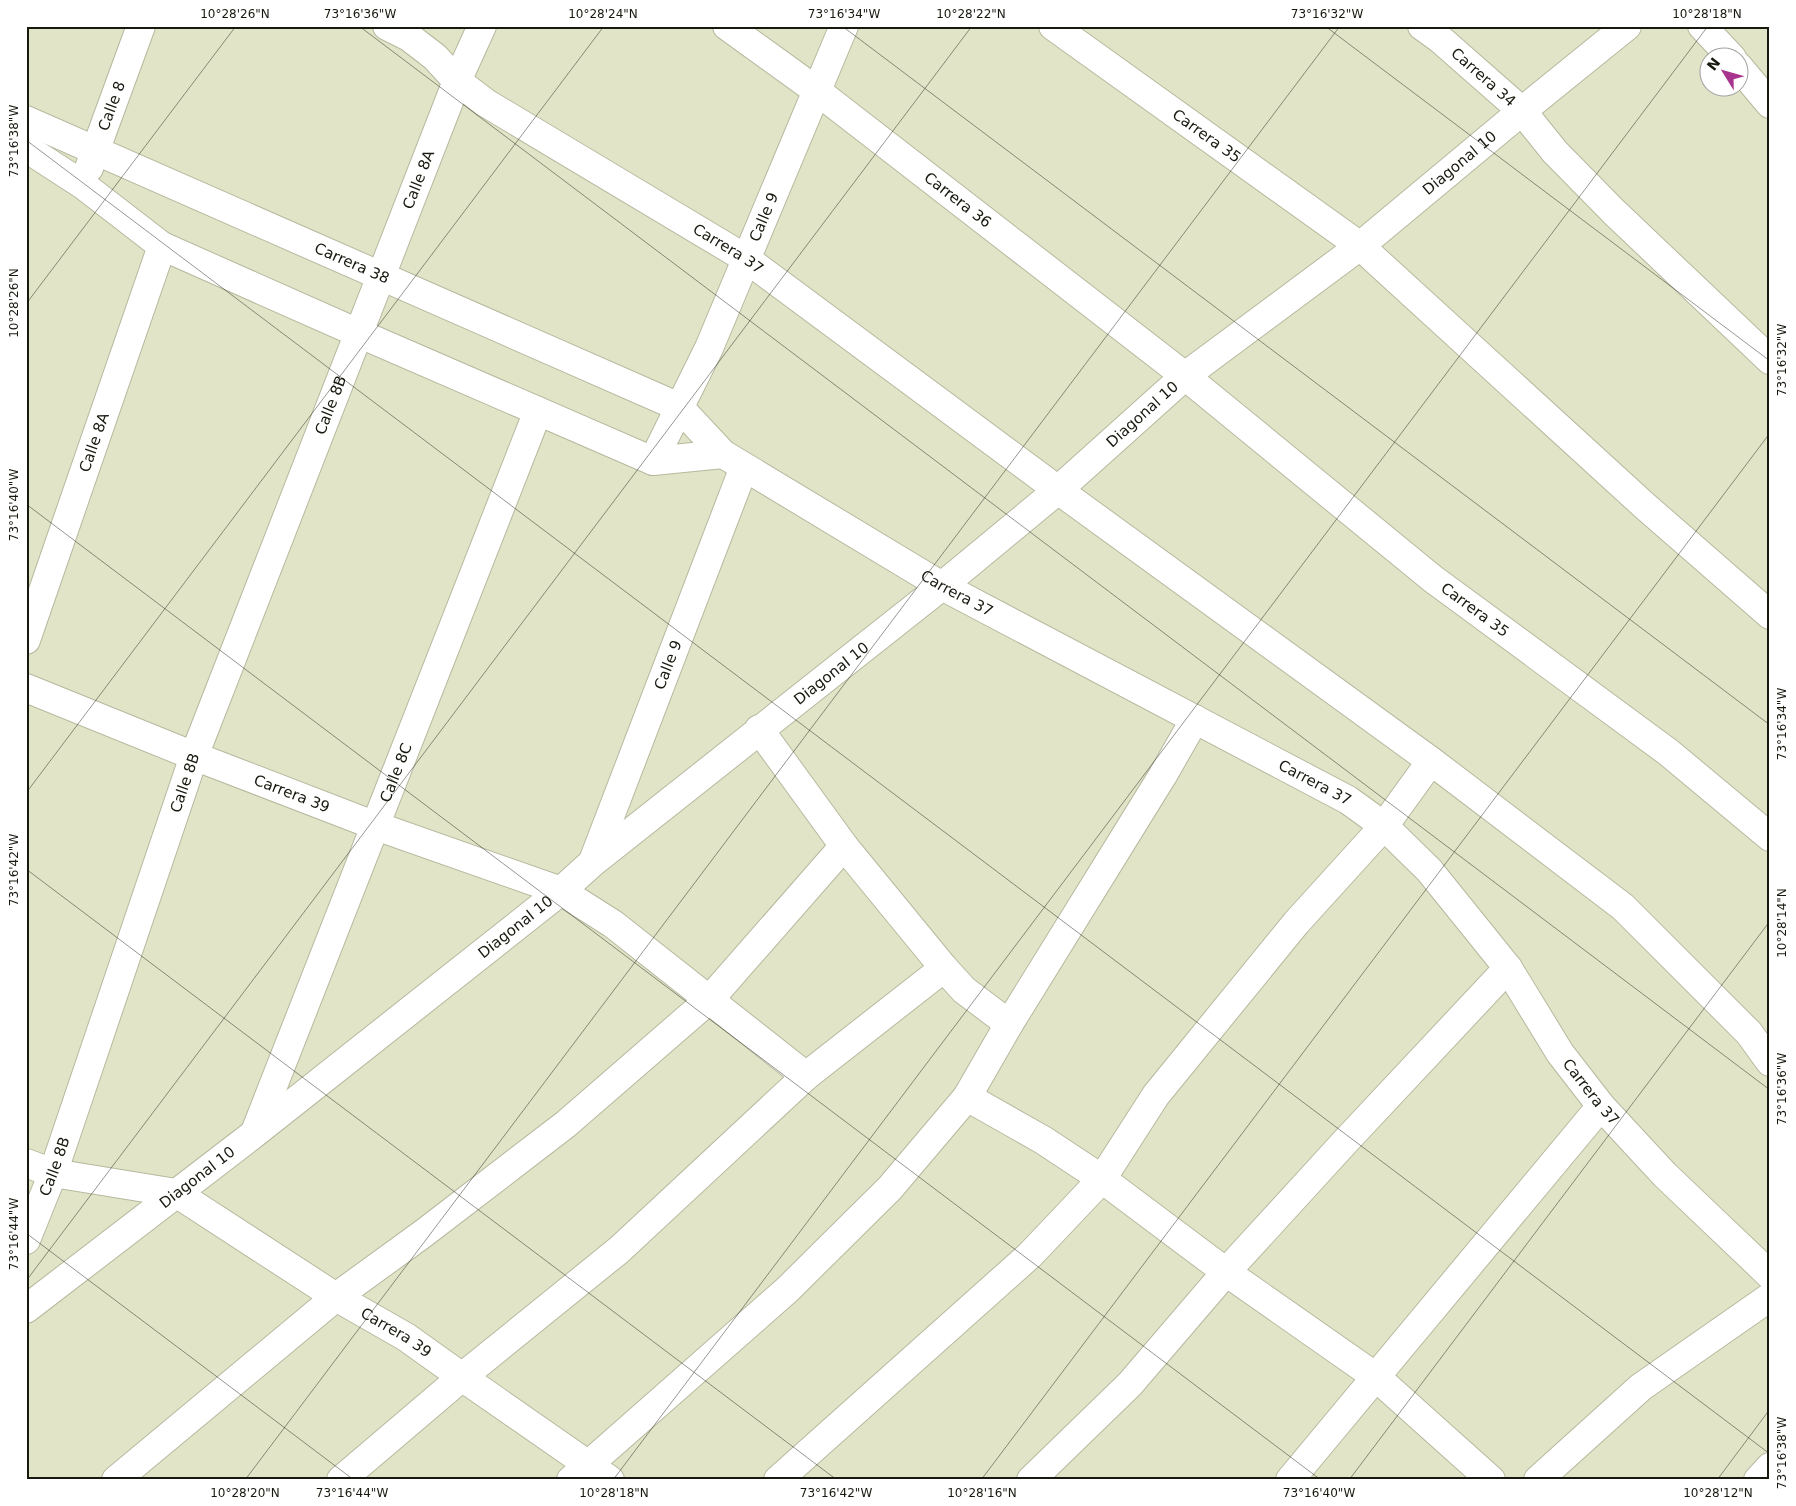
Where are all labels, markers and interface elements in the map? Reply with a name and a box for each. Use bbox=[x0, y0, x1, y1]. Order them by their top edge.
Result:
text: 10°28'26"N bbox=[200, 7, 270, 21]
text: 73°16'36"W bbox=[324, 7, 396, 21]
text: 10°28'24"N bbox=[568, 7, 638, 21]
text: 73°16'34"W bbox=[808, 7, 880, 21]
text: 10°28'22"N bbox=[936, 7, 1006, 21]
text: 73°16'32"W bbox=[1291, 7, 1363, 21]
text: 10°28'18"N bbox=[1672, 7, 1742, 21]
street label: Carrera 34 bbox=[1447, 44, 1519, 110]
north arrow bbox=[1698, 48, 1748, 98]
text: N bbox=[1704, 55, 1724, 74]
street label: Calle 8 bbox=[94, 79, 129, 133]
text: 73°16'38"W bbox=[7, 105, 21, 177]
street label: Carrera 35 bbox=[1169, 105, 1244, 167]
street label: Diagonal 10 bbox=[1419, 127, 1500, 199]
street label: Calle 8A bbox=[399, 147, 438, 212]
street label: Carrera 36 bbox=[921, 168, 995, 232]
street label: Calle 9 bbox=[746, 190, 782, 244]
street label: Carrera 37 bbox=[690, 220, 767, 278]
street label: Carrera 38 bbox=[312, 239, 392, 288]
text: 10°28'26"N bbox=[7, 268, 21, 338]
text: 73°16'32"W bbox=[1775, 324, 1789, 396]
street label: Calle 8B bbox=[311, 373, 350, 437]
street label: Diagonal 10 bbox=[1103, 377, 1182, 451]
street label: Calle 8A bbox=[76, 410, 113, 475]
text: 73°16'40"W bbox=[7, 469, 21, 541]
street label: Carrera 37 bbox=[917, 566, 996, 620]
street label: Carrera 35 bbox=[1437, 579, 1512, 641]
street label: Calle 9 bbox=[651, 638, 686, 692]
street label: Diagonal 10 bbox=[790, 638, 872, 709]
text: 73°16'34"W bbox=[1775, 688, 1789, 760]
street label: Calle 8C bbox=[376, 741, 416, 805]
street label: Calle 8B bbox=[166, 751, 203, 815]
street label: Carrera 37 bbox=[1275, 756, 1355, 809]
street label: Carrera 39 bbox=[251, 771, 332, 816]
text: 73°16'42"W bbox=[7, 834, 21, 906]
text: 10°28'14"N bbox=[1775, 888, 1789, 958]
street label: Diagonal 10 bbox=[475, 892, 557, 962]
text: 73°16'36"W bbox=[1775, 1053, 1789, 1125]
street label: Carrera 37 bbox=[1559, 1055, 1623, 1129]
street label: Calle 8B bbox=[36, 1134, 74, 1199]
street label: Diagonal 10 bbox=[156, 1143, 239, 1212]
text: 73°16'44"W bbox=[7, 1198, 21, 1270]
street label: Carrera 39 bbox=[357, 1304, 435, 1361]
text: 73°16'38"W bbox=[1775, 1417, 1789, 1489]
text: 10°28'20"N bbox=[210, 1486, 280, 1500]
text: 73°16'44"W bbox=[316, 1486, 388, 1500]
text: 10°28'18"N bbox=[579, 1486, 649, 1500]
text: 73°16'42"W bbox=[800, 1486, 872, 1500]
text: 10°28'16"N bbox=[947, 1486, 1017, 1500]
text: 73°16'40"W bbox=[1283, 1486, 1355, 1500]
text: 10°28'12"N bbox=[1683, 1486, 1753, 1500]

